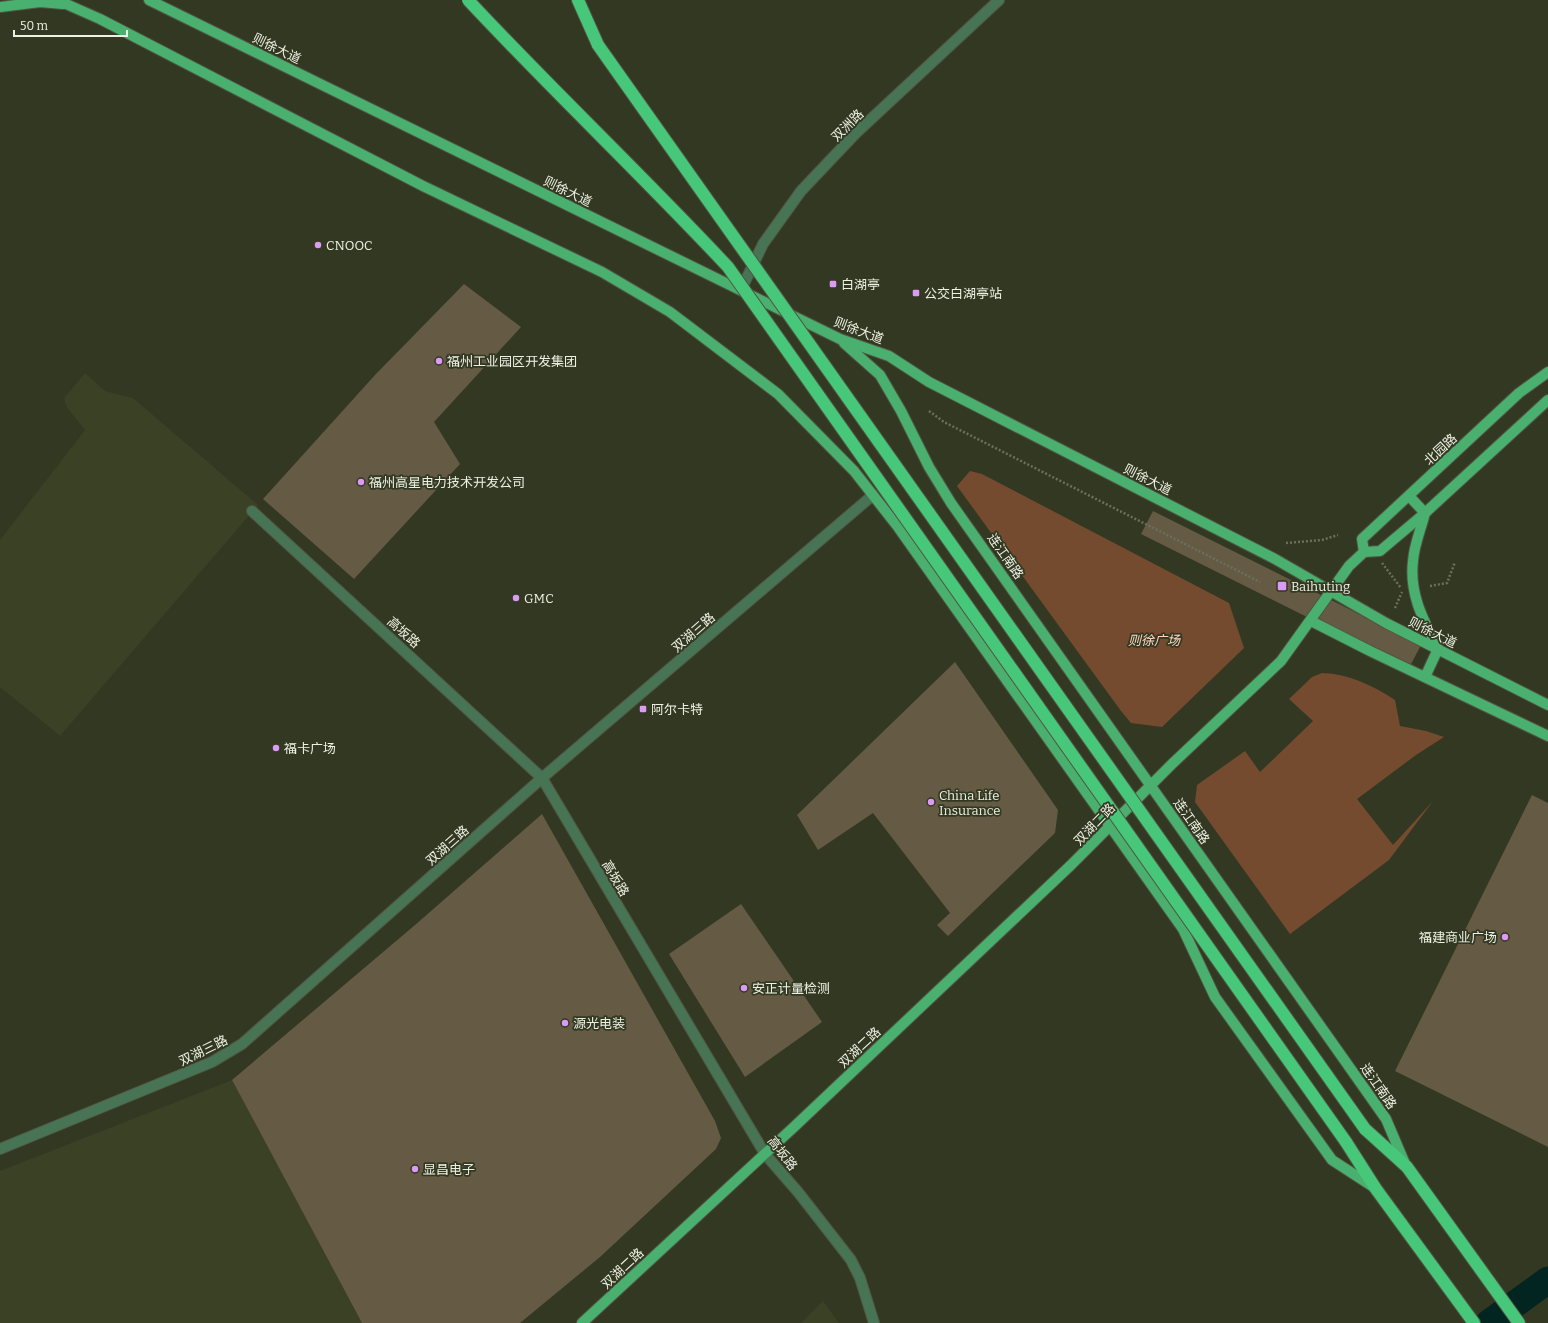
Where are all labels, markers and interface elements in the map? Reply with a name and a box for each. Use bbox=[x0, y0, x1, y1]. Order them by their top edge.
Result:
scale bar bbox=[14, 12, 127, 38]
text: 50 m bbox=[20, 19, 49, 33]
street label: 则徐大道 bbox=[250, 30, 303, 67]
street label: 双洲路 bbox=[828, 106, 866, 144]
street label: 则徐大道 bbox=[541, 173, 594, 210]
place label: CNOOC bbox=[326, 238, 372, 253]
marker: CNOOC bbox=[313, 240, 323, 250]
place label: 白湖亭 bbox=[841, 277, 880, 292]
marker: 白湖亭 bbox=[828, 279, 838, 289]
place label: 公交白湖亭站 bbox=[924, 286, 1002, 301]
marker: 公交白湖亭站 bbox=[911, 288, 921, 298]
street label: 则徐大道 bbox=[832, 314, 886, 347]
place label: 福州工业园区开发集团 bbox=[447, 354, 577, 369]
marker: 福州工业园区开发集团 bbox=[434, 356, 444, 366]
street label: 北园路 bbox=[1421, 431, 1460, 468]
street label: 则徐大道 bbox=[1121, 461, 1174, 498]
place label: 福州高星电力技术开发公司 bbox=[369, 475, 525, 490]
marker: 福州高星电力技术开发公司 bbox=[356, 477, 366, 487]
street label: 连江南路 bbox=[985, 531, 1027, 582]
place label: Baihuting bbox=[1291, 579, 1350, 594]
marker: Baihuting bbox=[1276, 580, 1288, 592]
place label: GMC bbox=[524, 591, 554, 606]
marker: GMC bbox=[511, 593, 521, 603]
street label: 双湖三路 bbox=[669, 610, 718, 655]
street label: 高坂路 bbox=[384, 614, 423, 651]
street label: 则徐大道 bbox=[1406, 614, 1459, 651]
park label: 则徐广场 bbox=[1128, 633, 1181, 648]
place label: 阿尔卡特 bbox=[651, 702, 703, 717]
marker: 阿尔卡特 bbox=[638, 704, 648, 714]
place label: 福卡广场 bbox=[284, 741, 336, 756]
marker: 福卡广场 bbox=[271, 743, 281, 753]
place label: China Life Insurance bbox=[939, 788, 1000, 818]
street label: 连江南路 bbox=[1171, 796, 1213, 847]
marker: China Life Insurance bbox=[926, 797, 936, 807]
street label: 双湖二路 bbox=[1071, 800, 1118, 848]
street label: 双湖三路 bbox=[423, 822, 472, 868]
street label: 高坂路 bbox=[599, 858, 632, 899]
place label: 福建商业广场 bbox=[1419, 930, 1497, 945]
marker: 福建商业广场 bbox=[1500, 932, 1510, 942]
place label: 安正计量检测 bbox=[752, 981, 830, 996]
marker: 安正计量检测 bbox=[739, 983, 749, 993]
place label: 源光电装 bbox=[573, 1016, 625, 1031]
marker: 源光电装 bbox=[560, 1018, 570, 1028]
street label: 双湖二路 bbox=[835, 1024, 883, 1071]
street label: 双湖三路 bbox=[177, 1032, 230, 1069]
street label: 连江南路 bbox=[1358, 1061, 1400, 1112]
street label: 高坂路 bbox=[765, 1133, 801, 1173]
place label: 显昌电子 bbox=[423, 1162, 475, 1177]
marker: 显昌电子 bbox=[410, 1164, 420, 1174]
street label: 双湖二路 bbox=[598, 1245, 646, 1292]

